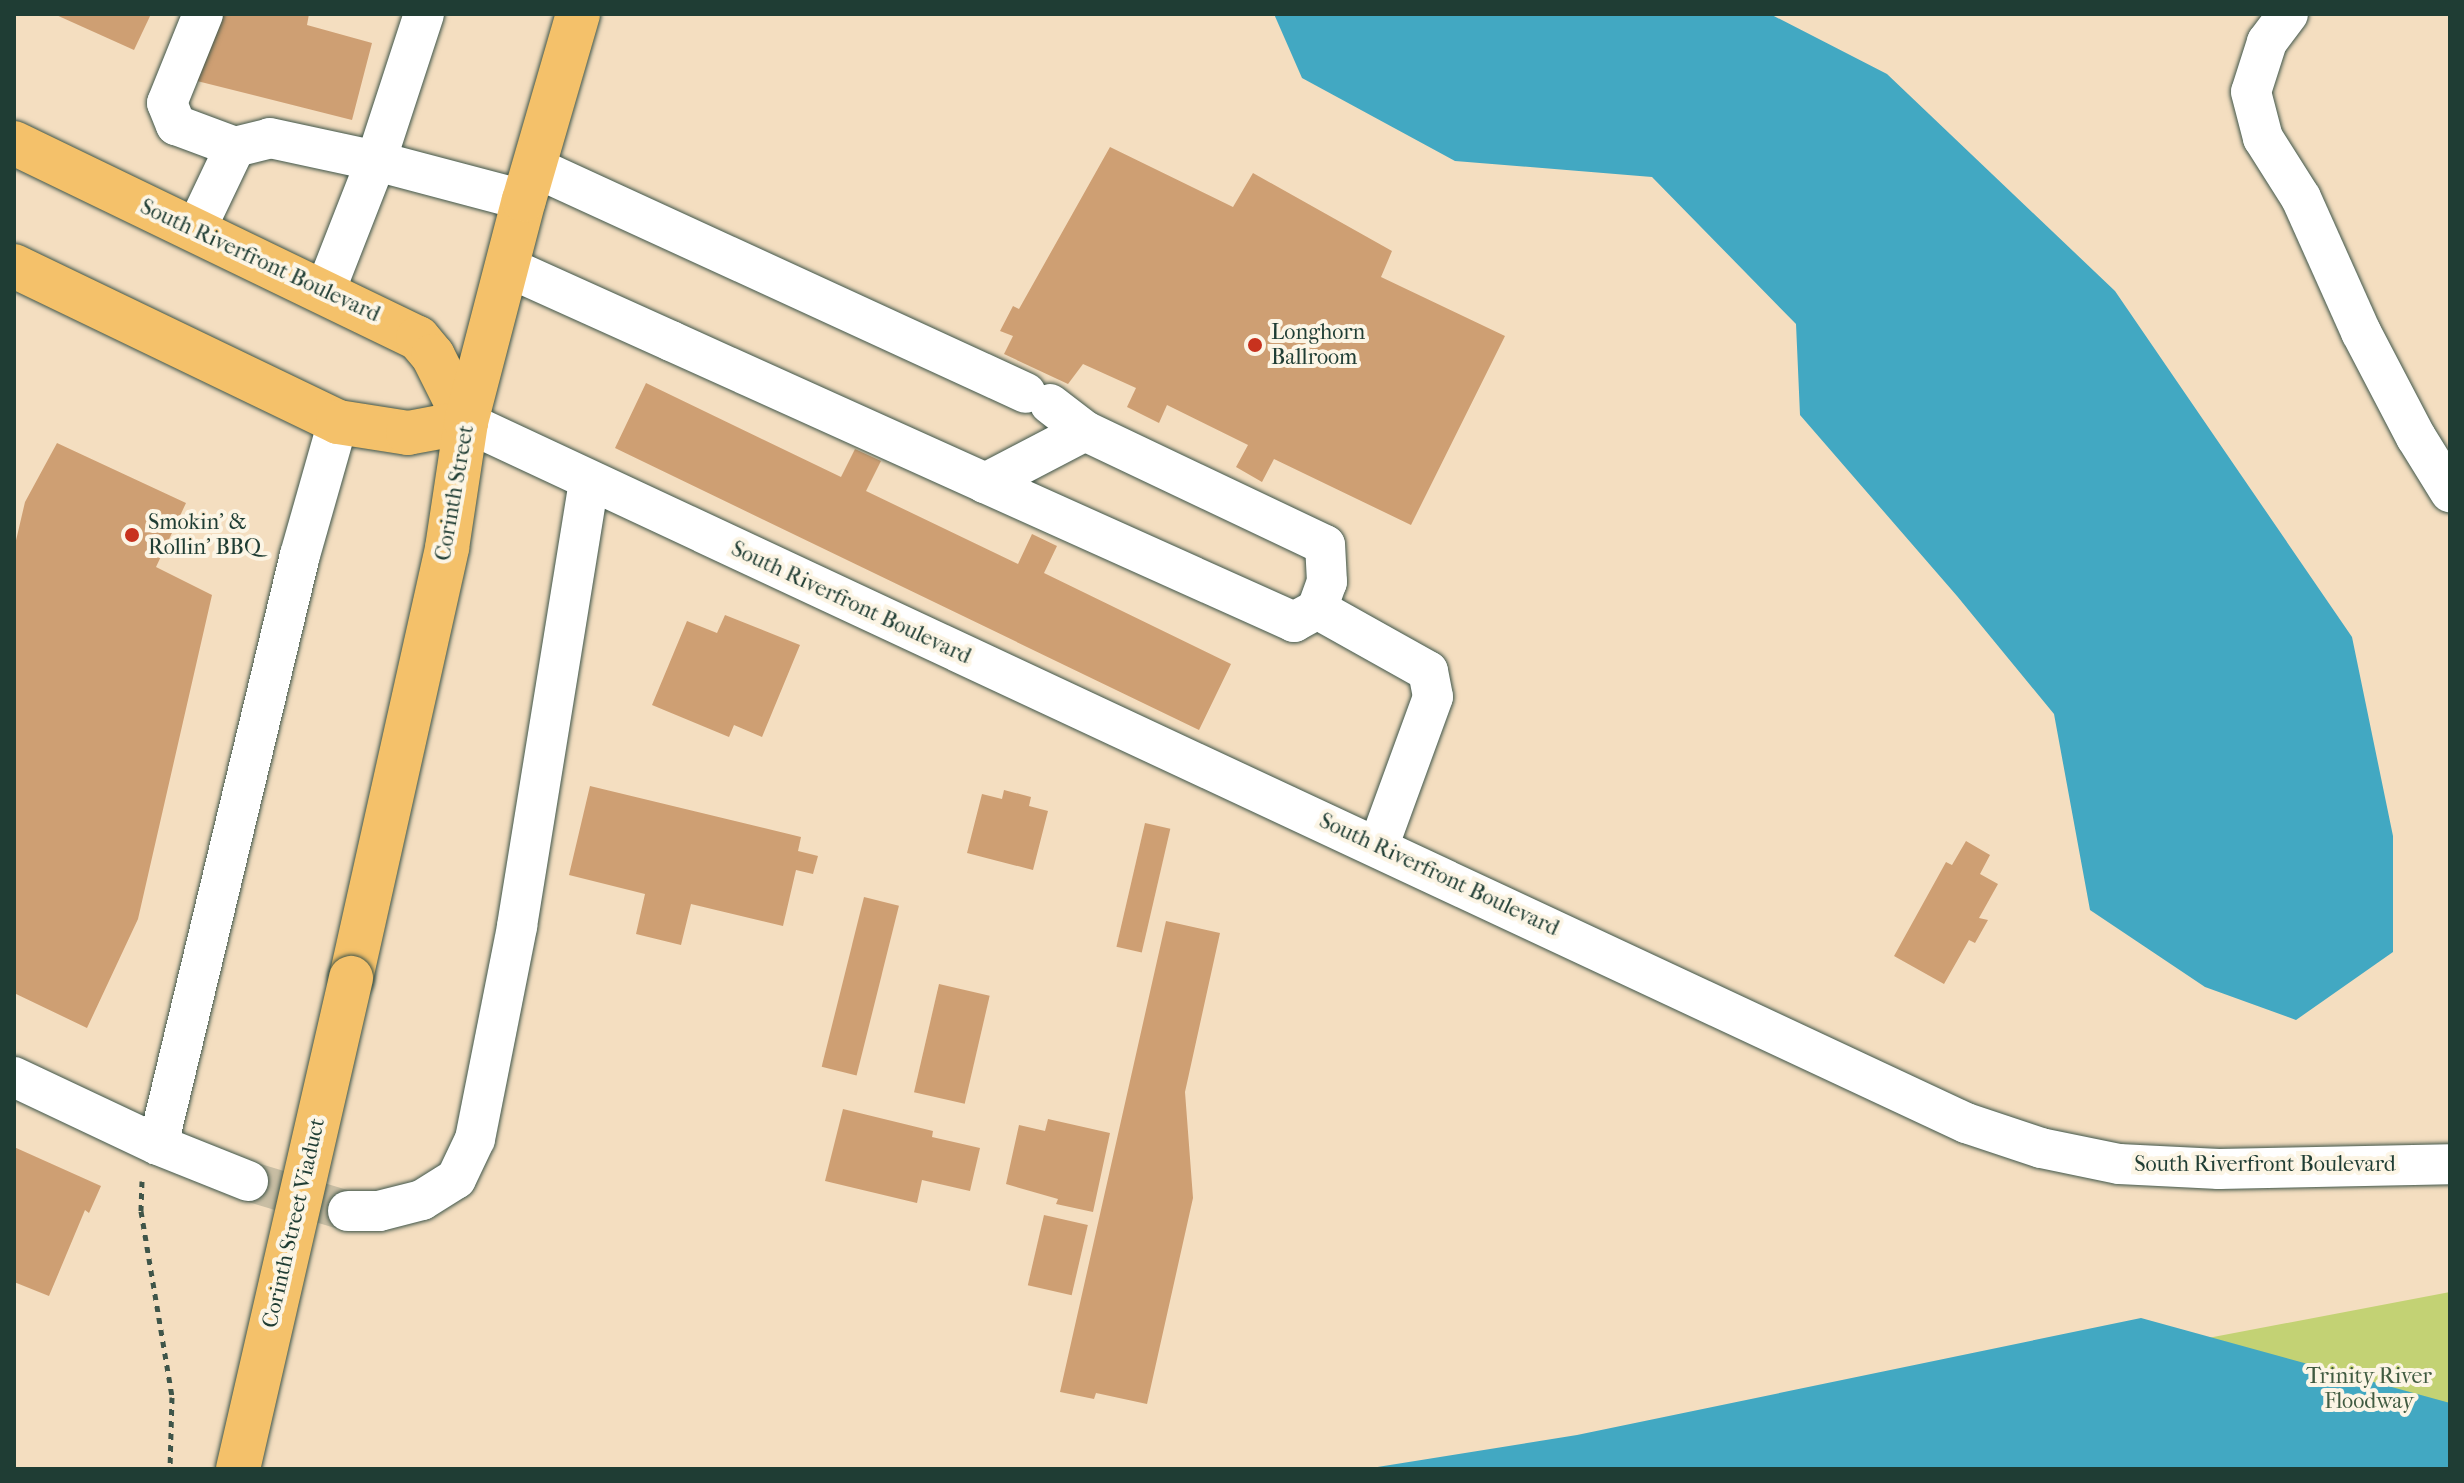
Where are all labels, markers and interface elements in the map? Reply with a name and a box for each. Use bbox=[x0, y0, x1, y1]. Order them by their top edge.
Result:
street label: South Riverfront Boulevard bbox=[136, 194, 384, 328]
place label: Longhorn Ballroom bbox=[1271, 319, 1365, 370]
marker: Longhorn Ballroom bbox=[1246, 336, 1264, 354]
street label: Corinth Street bbox=[430, 423, 480, 563]
place label: Smokin' & Rollin' BBQ bbox=[148, 509, 261, 560]
marker: Smokin' & Rollin' BBQ bbox=[123, 526, 141, 544]
street label: South Riverfront Boulevard bbox=[727, 536, 975, 670]
street label: South Riverfront Boulevard bbox=[1315, 808, 1563, 942]
street label: Corinth Street Viaduct bbox=[257, 1115, 331, 1331]
street label: South Riverfront Boulevard bbox=[2134, 1152, 2396, 1178]
park label: Trinity River Floodway bbox=[2306, 1363, 2432, 1414]

